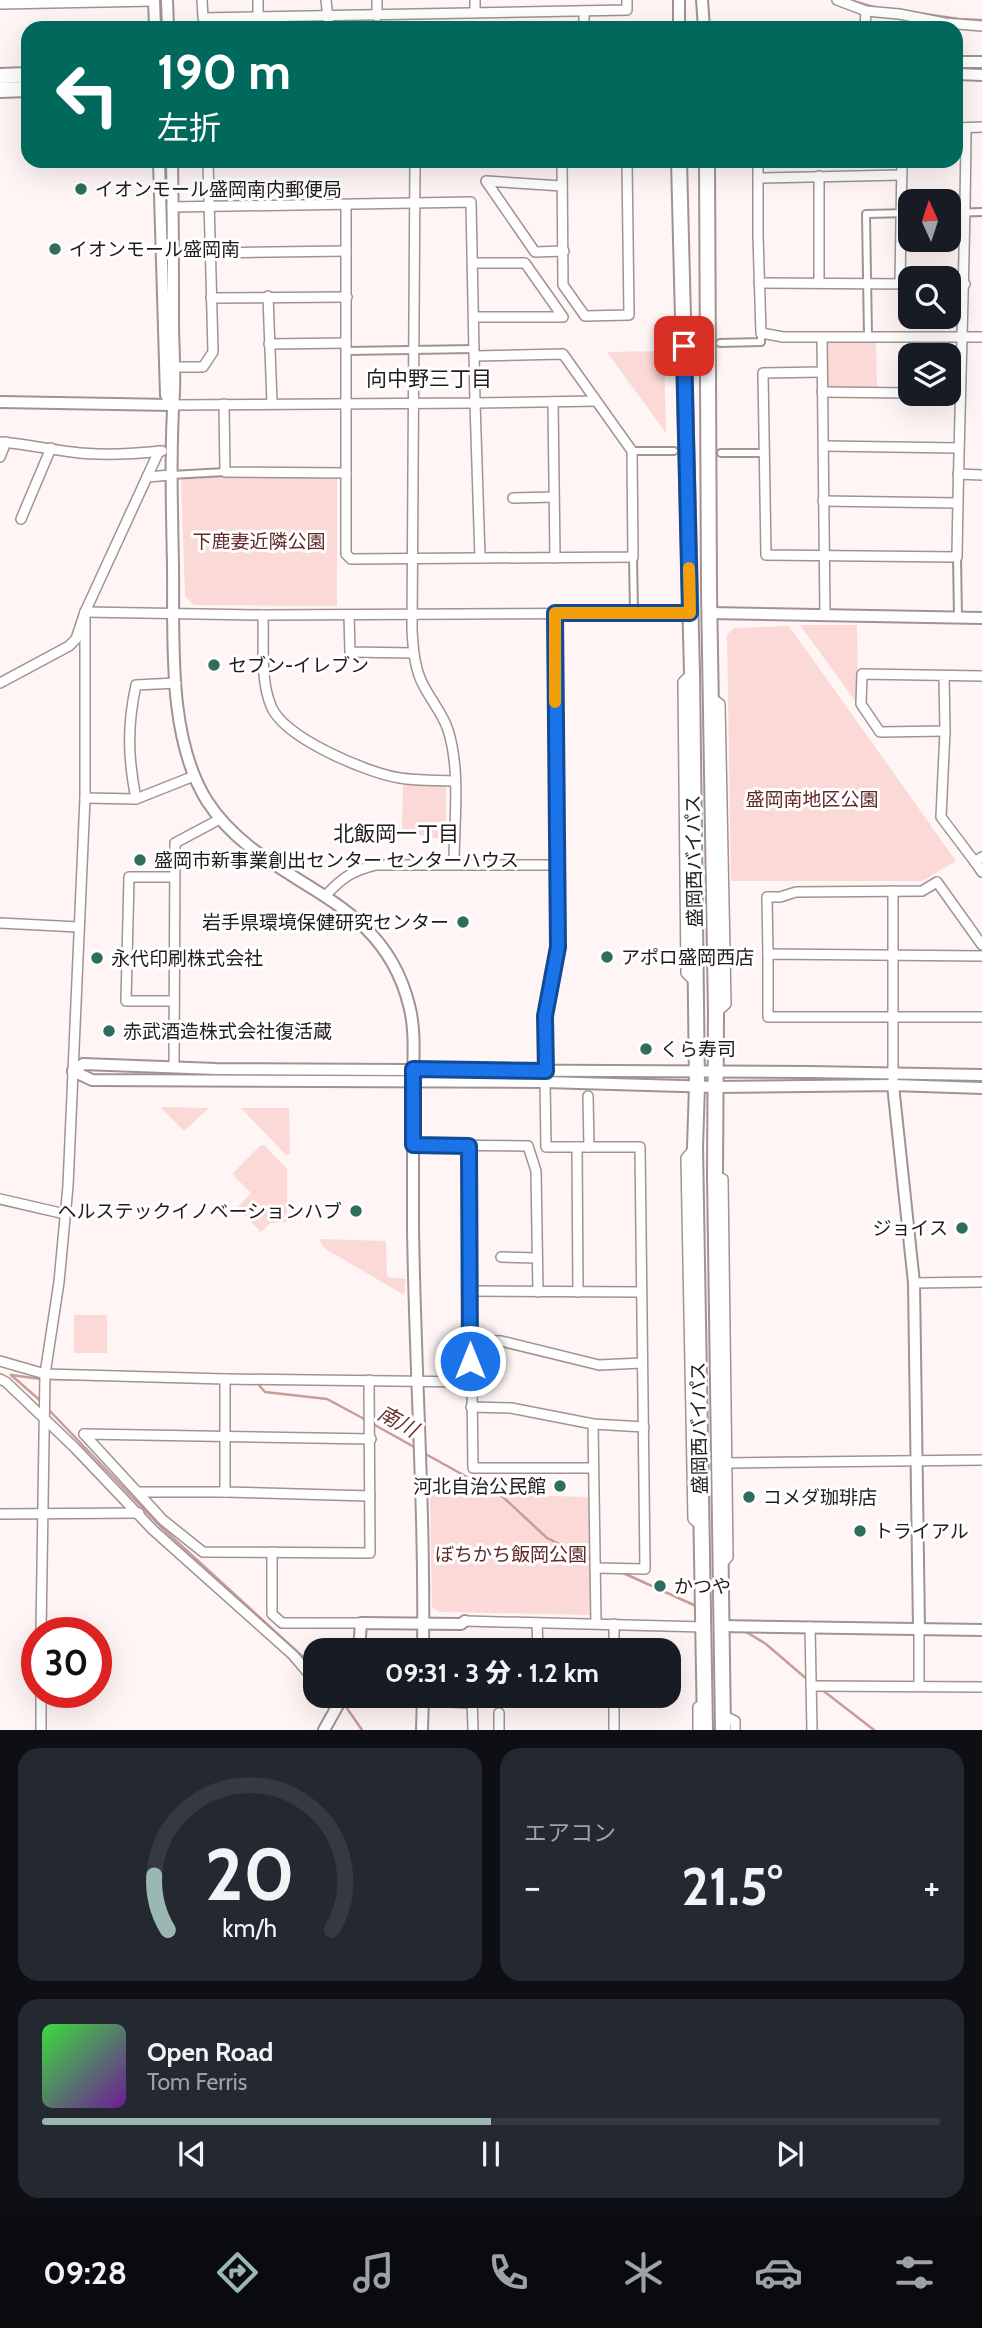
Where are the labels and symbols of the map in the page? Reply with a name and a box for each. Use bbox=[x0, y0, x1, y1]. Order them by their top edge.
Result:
place label: イオンモール盛岡南内郵便局 bbox=[95, 178, 342, 201]
marker: イオンモール盛岡南内郵便局 bbox=[73, 181, 89, 197]
north arrow bbox=[898, 189, 961, 252]
place label: イオンモール盛岡南 bbox=[69, 238, 240, 261]
marker: イオンモール盛岡南 bbox=[47, 241, 63, 257]
pin bbox=[654, 316, 714, 376]
district label: 向中野三丁目 bbox=[366, 366, 492, 391]
park label: 下鹿妻近隣公園 bbox=[192, 530, 326, 553]
place label: セブン-イレブン bbox=[228, 654, 369, 677]
marker: セブン-イレブン bbox=[206, 657, 222, 673]
park label: 盛岡南地区公園 bbox=[745, 788, 879, 811]
street label: 盛岡西バイパス bbox=[681, 794, 707, 928]
district label: 北飯岡一丁目 bbox=[333, 821, 459, 846]
place label: 盛岡市新事業創出センター センターハウス bbox=[154, 849, 519, 872]
marker: 盛岡市新事業創出センター センターハウス bbox=[132, 852, 148, 868]
place label: 岩手県環境保健研究センター bbox=[202, 911, 449, 934]
marker: 岩手県環境保健研究センター bbox=[455, 914, 471, 930]
place label: アポロ盛岡西店 bbox=[621, 946, 754, 969]
place label: 永代印刷株式会社 bbox=[111, 947, 263, 970]
marker: アポロ盛岡西店 bbox=[599, 949, 615, 965]
marker: 永代印刷株式会社 bbox=[89, 950, 105, 966]
place label: 赤武酒造株式会社復活蔵 bbox=[123, 1020, 332, 1043]
marker: 赤武酒造株式会社復活蔵 bbox=[101, 1023, 117, 1039]
place label: くら寿司 bbox=[660, 1038, 736, 1061]
marker: くら寿司 bbox=[638, 1041, 654, 1057]
place label: ヘルステックイノベーションハブ bbox=[57, 1200, 342, 1223]
marker: ヘルステックイノベーションハブ bbox=[348, 1203, 364, 1219]
place label: ジョイス bbox=[873, 1217, 948, 1240]
marker: ジョイス bbox=[954, 1220, 970, 1236]
position arrow bbox=[433, 1324, 507, 1398]
street label: 盛岡西バイパス bbox=[686, 1361, 712, 1495]
water label: 南川 bbox=[374, 1400, 424, 1443]
place label: 河北自治公民館 bbox=[413, 1475, 546, 1498]
marker: 河北自治公民館 bbox=[552, 1478, 568, 1494]
place label: コメダ珈琲店 bbox=[763, 1486, 877, 1509]
marker: コメダ珈琲店 bbox=[741, 1489, 757, 1505]
place label: トライアル bbox=[874, 1520, 969, 1543]
marker: トライアル bbox=[852, 1523, 868, 1539]
park label: ぼちかち飯岡公園 bbox=[435, 1543, 587, 1566]
place label: かつや bbox=[674, 1575, 731, 1598]
marker: かつや bbox=[652, 1578, 668, 1594]
speed limit sign: 30 bbox=[21, 1617, 112, 1708]

